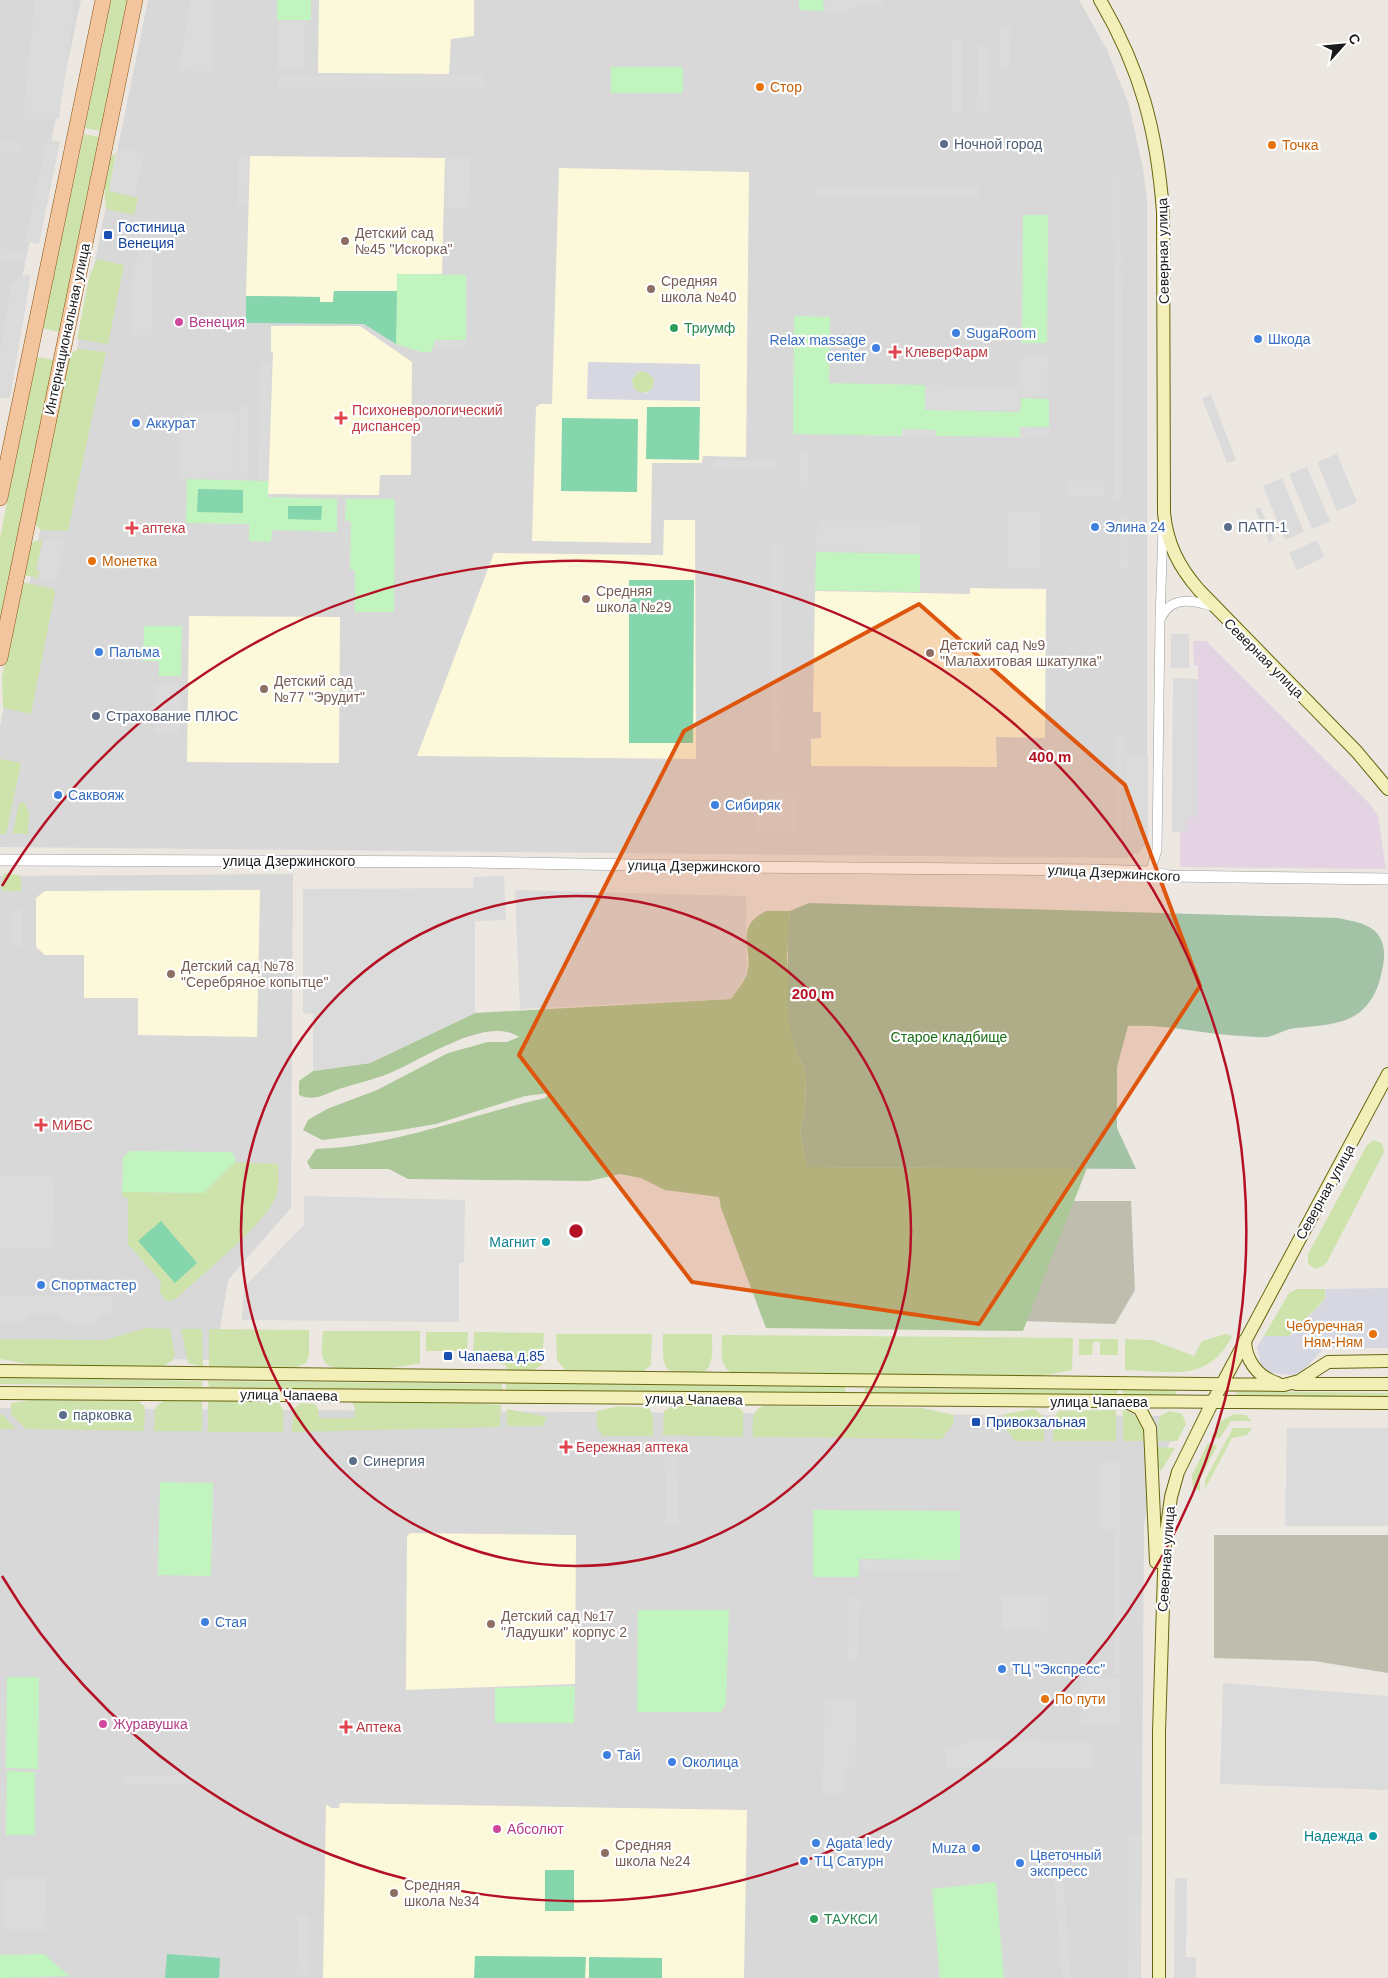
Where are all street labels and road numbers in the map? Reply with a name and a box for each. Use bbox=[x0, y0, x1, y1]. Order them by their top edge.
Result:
street label: Северная улица bbox=[1154, 198, 1172, 304]
street label: Интернациональная улица bbox=[41, 241, 93, 416]
street label: Северная улица bbox=[1221, 615, 1307, 701]
street label: улица Дзержинского bbox=[223, 853, 356, 869]
street label: улица Дзержинского bbox=[628, 857, 761, 875]
street label: улица Дзержинского bbox=[1047, 862, 1181, 884]
street label: Северная улица bbox=[1292, 1141, 1358, 1242]
street label: улица Чапаева bbox=[240, 1386, 338, 1404]
street label: улица Чапаева bbox=[645, 1390, 743, 1408]
street label: улица Чапаева bbox=[1050, 1394, 1148, 1410]
street label: Северная улица bbox=[1154, 1505, 1178, 1613]

